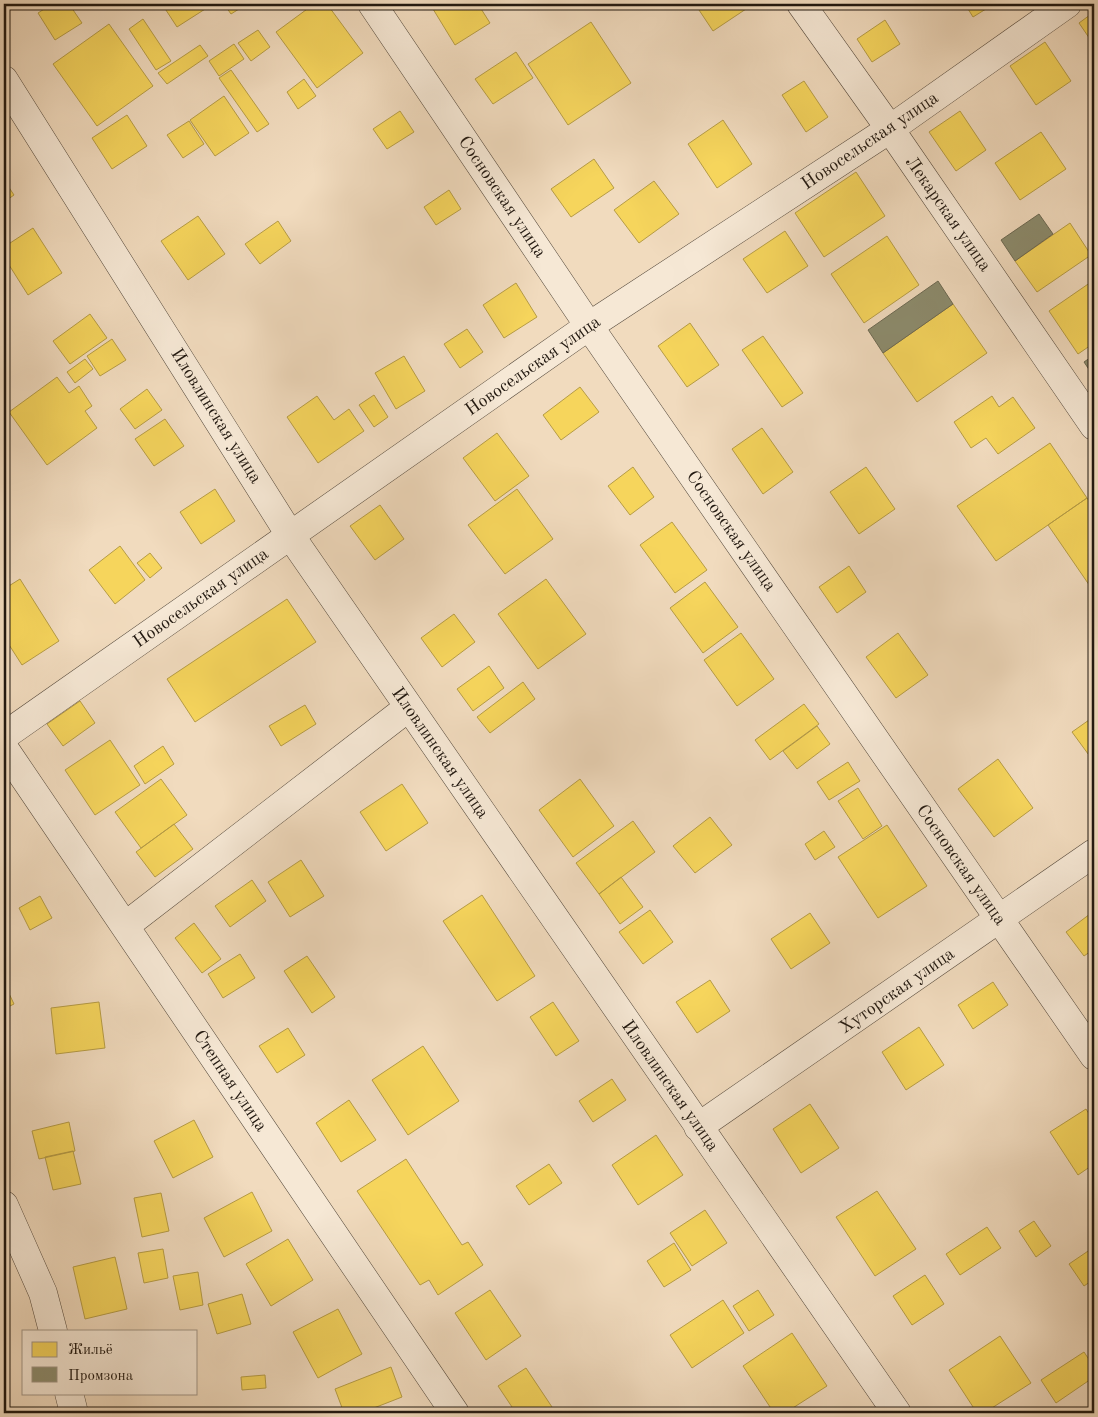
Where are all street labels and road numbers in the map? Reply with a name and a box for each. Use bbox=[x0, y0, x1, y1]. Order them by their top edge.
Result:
street label: Новосельская улица bbox=[798, 89, 942, 193]
street label: Сосновская улица bbox=[455, 133, 549, 261]
street label: Лекарская улица bbox=[902, 153, 994, 275]
street label: Новосельская улица bbox=[462, 313, 604, 419]
street label: Иловлинская улица bbox=[167, 345, 265, 487]
street label: Сосновская улица bbox=[683, 467, 779, 595]
street label: Новосельская улица bbox=[130, 545, 272, 651]
street label: Иловлинская улица bbox=[388, 684, 492, 822]
street label: Сосновская улица bbox=[913, 801, 1009, 929]
street label: Хуторская улица bbox=[836, 945, 958, 1037]
street label: Иловлинская улица bbox=[618, 1017, 722, 1155]
street label: Степная улица bbox=[190, 1027, 270, 1135]

